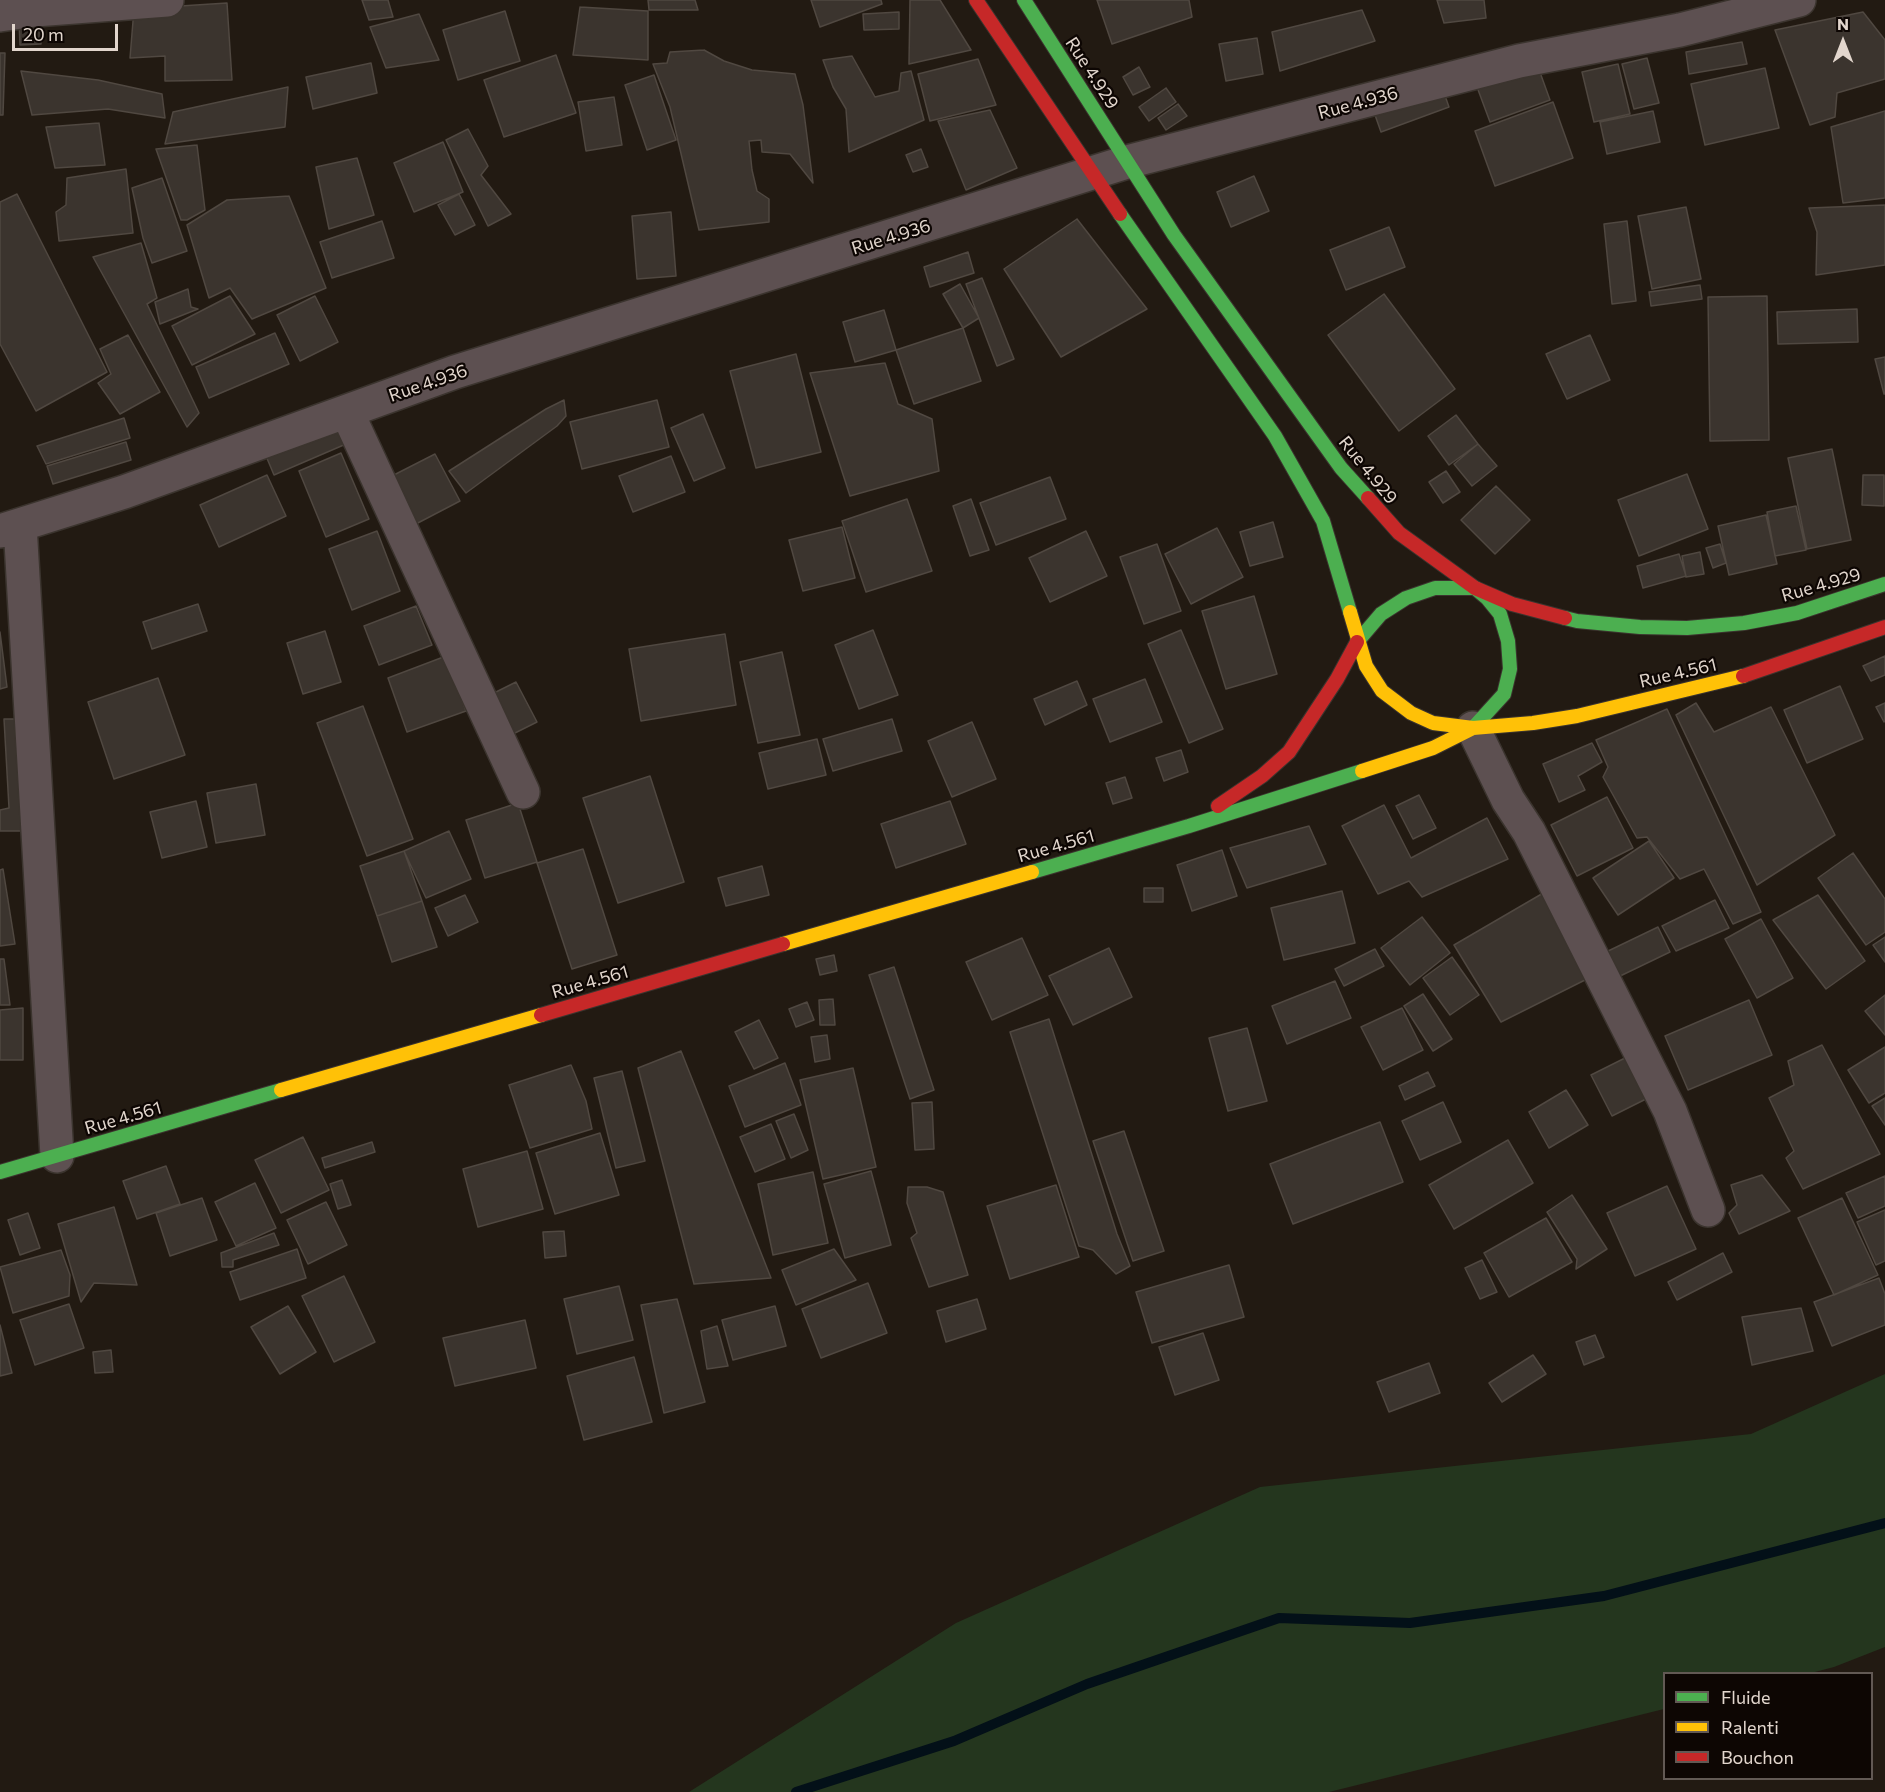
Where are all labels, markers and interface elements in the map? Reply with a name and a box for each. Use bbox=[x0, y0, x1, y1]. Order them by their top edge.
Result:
scale bar bbox=[15, 12, 122, 50]
north arrow bbox=[1813, 12, 1873, 72]
text: N bbox=[1837, 14, 1849, 33]
text: 20 m bbox=[23, 23, 64, 45]
street label: Rue 4.929 bbox=[1061, 33, 1123, 113]
street label: Rue 4.936 bbox=[1316, 82, 1400, 124]
street label: Rue 4.936 bbox=[849, 215, 933, 259]
street label: Rue 4.936 bbox=[386, 359, 470, 407]
street label: Rue 4.929 bbox=[1334, 432, 1402, 508]
street label: Rue 4.929 bbox=[1779, 563, 1863, 607]
street label: Rue 4.561 bbox=[1637, 654, 1719, 692]
street label: Rue 4.561 bbox=[1015, 825, 1097, 867]
street label: Rue 4.561 bbox=[549, 961, 631, 1003]
street label: Rue 4.561 bbox=[82, 1097, 164, 1139]
legend bbox=[1663, 1672, 1873, 1780]
text: Fluide bbox=[1721, 1686, 1770, 1708]
text: Ralenti bbox=[1721, 1716, 1779, 1738]
text: Bouchon bbox=[1721, 1746, 1794, 1768]

